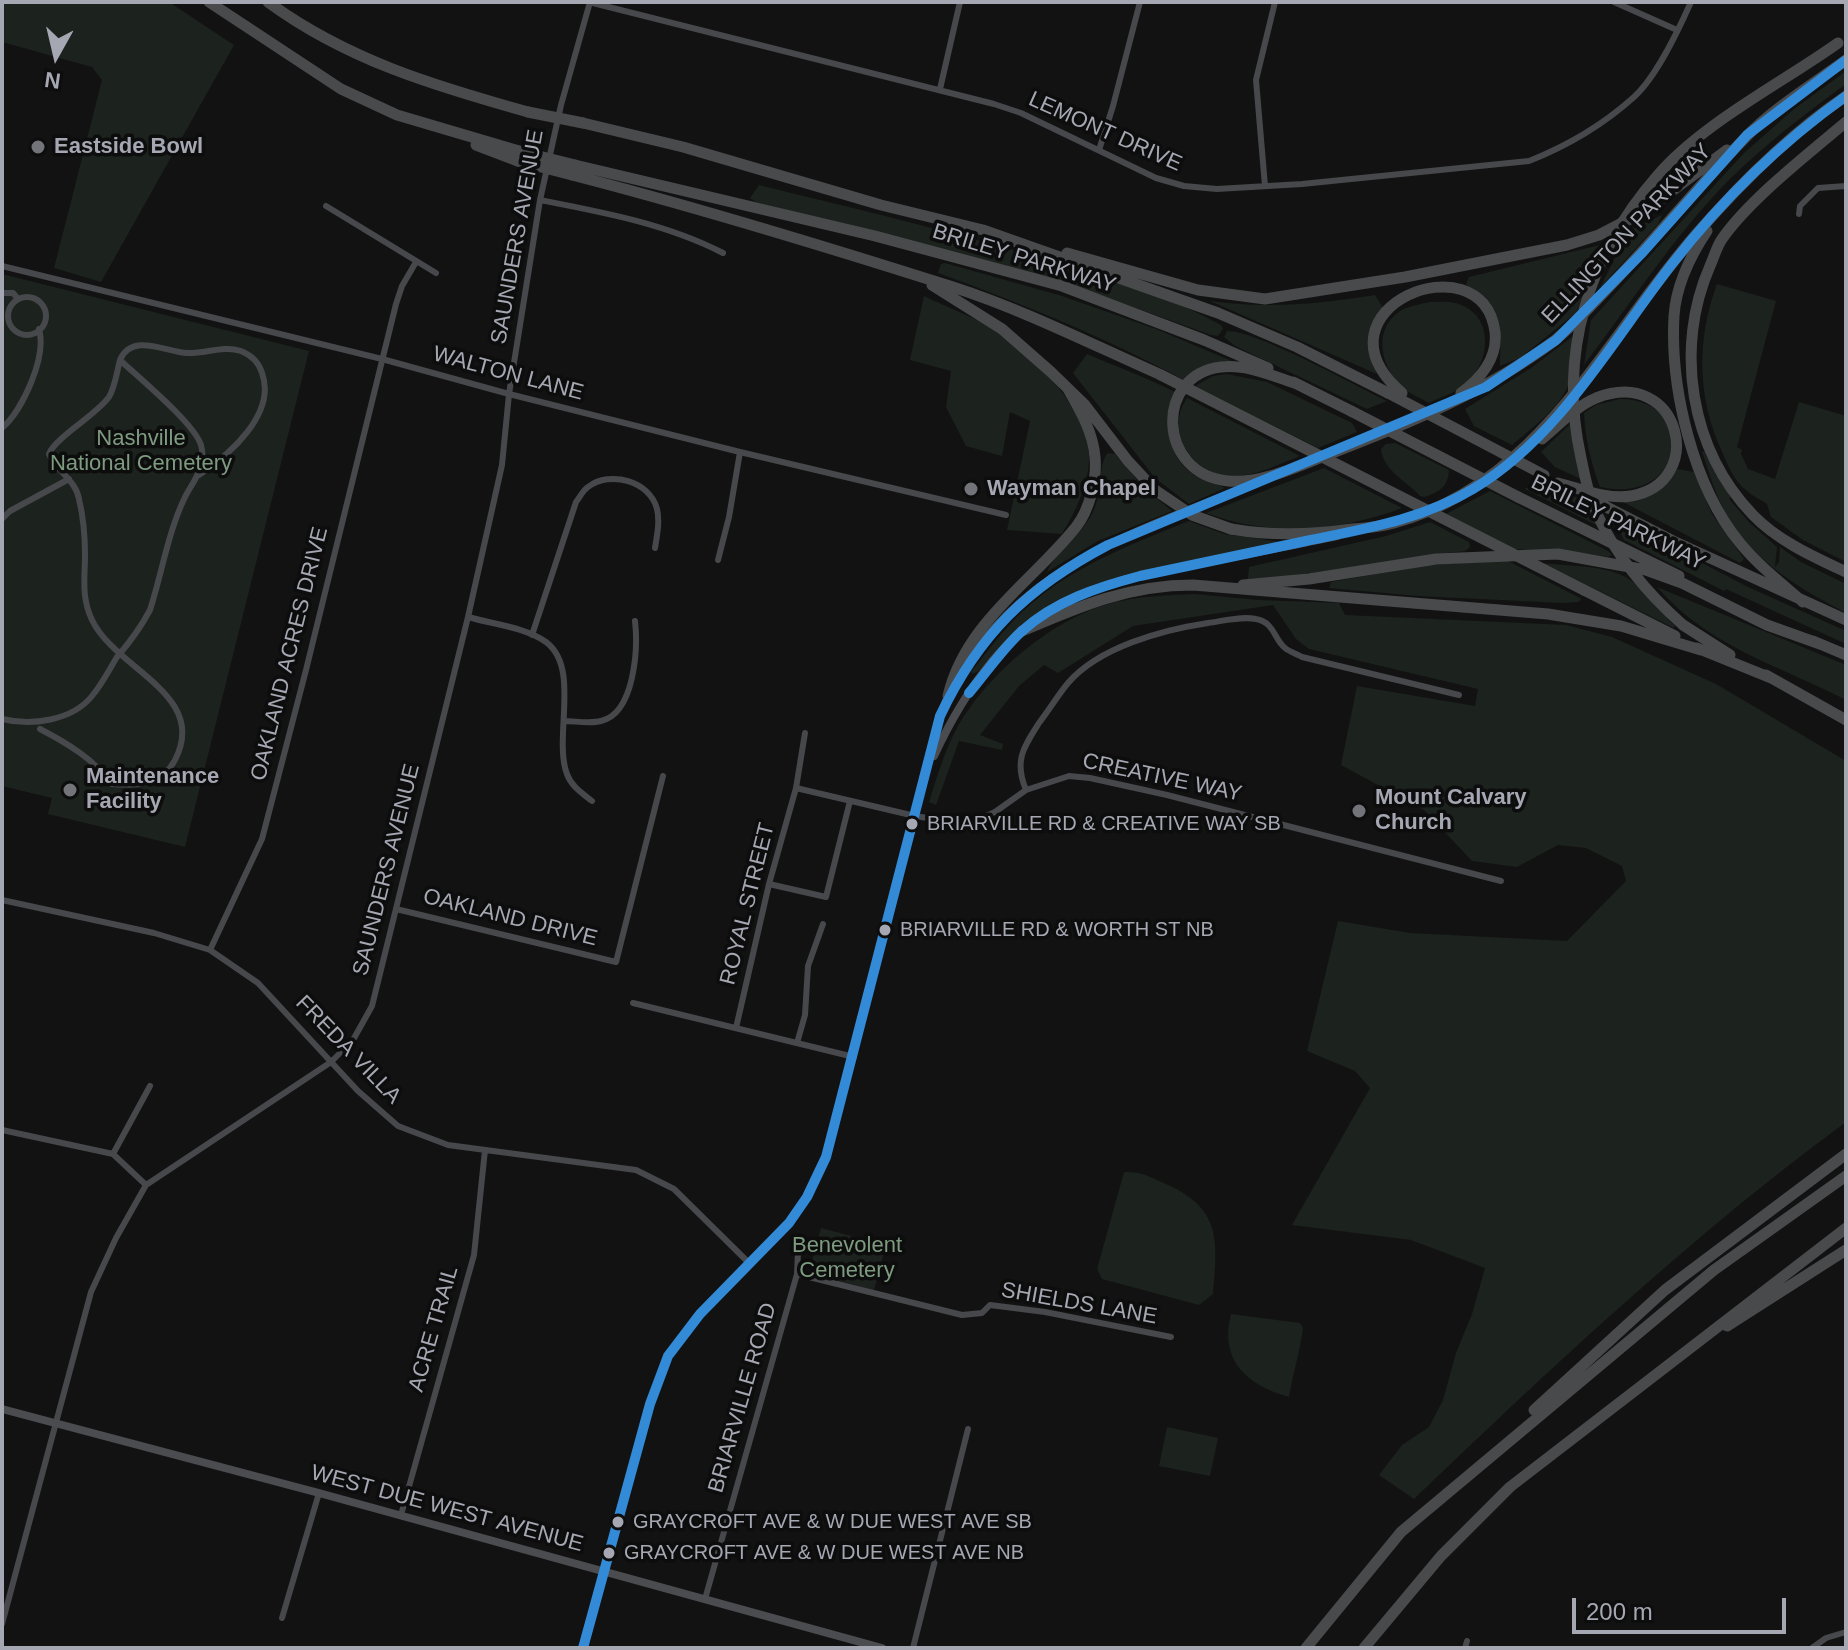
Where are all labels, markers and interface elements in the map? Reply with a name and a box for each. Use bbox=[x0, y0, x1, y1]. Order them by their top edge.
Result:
north arrow bbox=[16, 16, 96, 96]
text: N bbox=[43, 67, 62, 94]
street label: LEMONT DRIVE bbox=[1024, 86, 1186, 178]
street label: SAUNDERS AVENUE bbox=[486, 128, 550, 346]
place label: Eastside Bowl bbox=[54, 134, 203, 160]
marker: Eastside Bowl bbox=[29, 138, 47, 156]
street label: ELLINGTON PARKWAY bbox=[1537, 139, 1717, 329]
street label: BRILEY PARKWAY bbox=[929, 219, 1119, 299]
street label: WALTON LANE bbox=[430, 341, 586, 407]
park label: Nashville National Cemetery bbox=[50, 426, 232, 478]
street label: BRILEY PARKWAY bbox=[1527, 469, 1709, 577]
place label: Wayman Chapel bbox=[987, 476, 1156, 502]
marker: Wayman Chapel bbox=[962, 480, 980, 498]
street label: OAKLAND ACRES DRIVE bbox=[246, 524, 334, 784]
street label: CREATIVE WAY bbox=[1080, 748, 1244, 808]
street label: SAUNDERS AVENUE bbox=[348, 761, 426, 979]
place label: Maintenance Facility bbox=[86, 764, 219, 816]
marker: Maintenance Facility bbox=[61, 781, 79, 799]
place label: Mount Calvary Church bbox=[1375, 785, 1527, 836]
marker: Mount Calvary Church bbox=[1350, 802, 1368, 820]
place label: BRIARVILLE RD & CREATIVE WAY SB bbox=[927, 812, 1281, 836]
marker: BRIARVILLE RD & CREATIVE WAY SB bbox=[904, 816, 920, 832]
street label: ROYAL STREET bbox=[715, 820, 781, 988]
street label: OAKLAND DRIVE bbox=[420, 884, 600, 952]
place label: BRIARVILLE RD & WORTH ST NB bbox=[900, 918, 1214, 942]
marker: BRIARVILLE RD & WORTH ST NB bbox=[877, 922, 893, 938]
street label: FREDA VILLA bbox=[290, 990, 406, 1110]
park label: Benevolent Cemetery bbox=[792, 1233, 902, 1284]
street label: ACRE TRAIL bbox=[403, 1263, 465, 1395]
street label: SHIELDS LANE bbox=[999, 1277, 1159, 1331]
street label: BRIARVILLE ROAD bbox=[703, 1300, 783, 1496]
street label: WEST DUE WEST AVENUE bbox=[308, 1460, 586, 1558]
place label: GRAYCROFT AVE & W DUE WEST AVE SB bbox=[633, 1510, 1032, 1534]
marker: GRAYCROFT AVE & W DUE WEST AVE SB bbox=[610, 1514, 626, 1530]
place label: GRAYCROFT AVE & W DUE WEST AVE NB bbox=[624, 1541, 1024, 1565]
marker: GRAYCROFT AVE & W DUE WEST AVE NB bbox=[601, 1545, 617, 1561]
scale bar bbox=[1576, 1582, 1790, 1632]
text: 200 m bbox=[1586, 1598, 1653, 1625]

